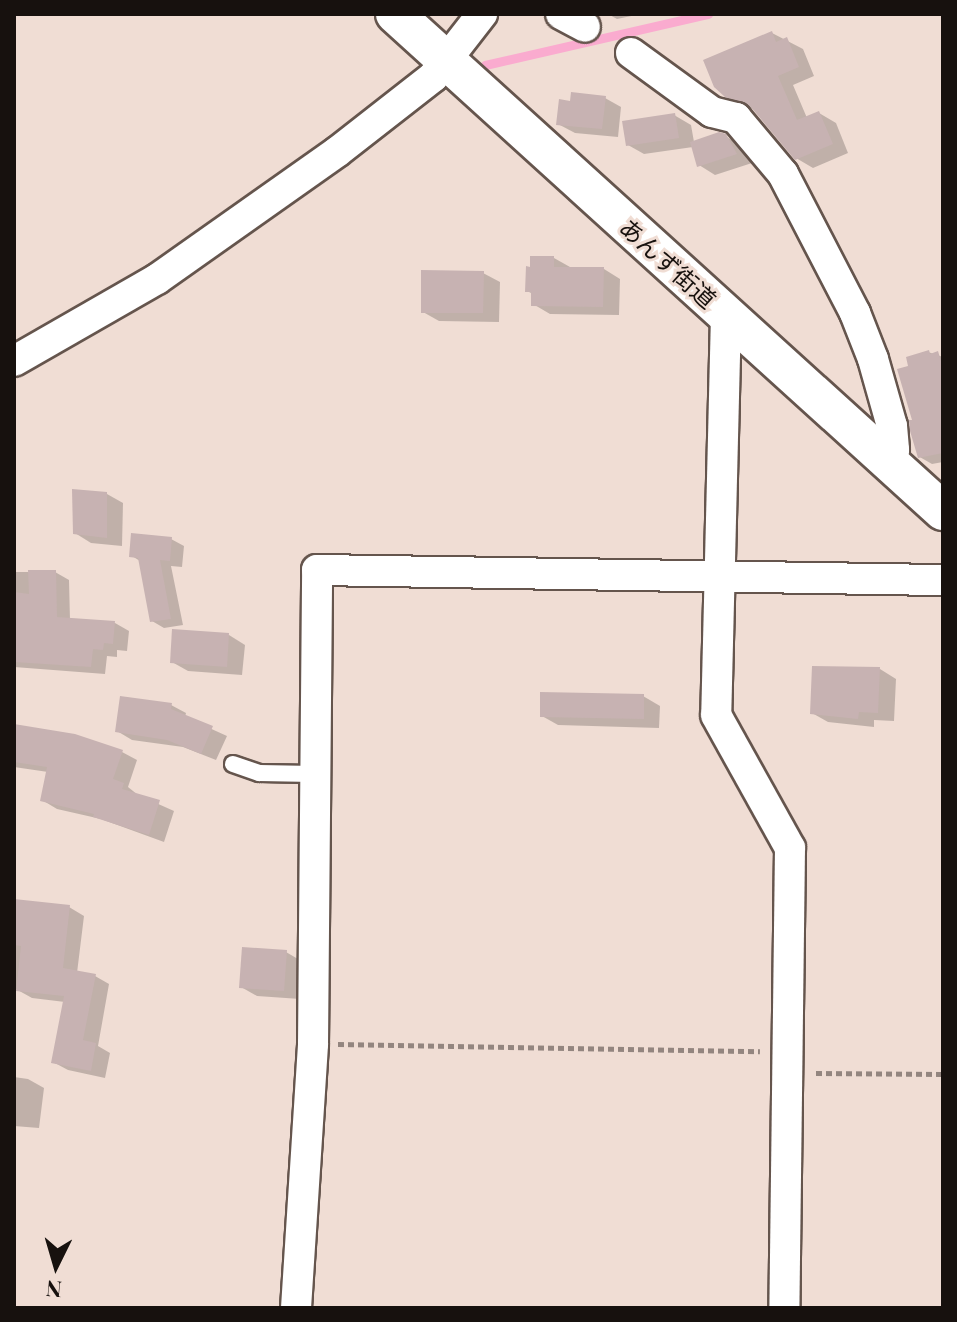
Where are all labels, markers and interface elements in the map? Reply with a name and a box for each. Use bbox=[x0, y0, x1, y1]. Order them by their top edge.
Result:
street label: あんず街道 bbox=[614, 212, 722, 314]
north arrow bbox=[16, 1226, 96, 1306]
text: N bbox=[45, 1274, 63, 1306]

